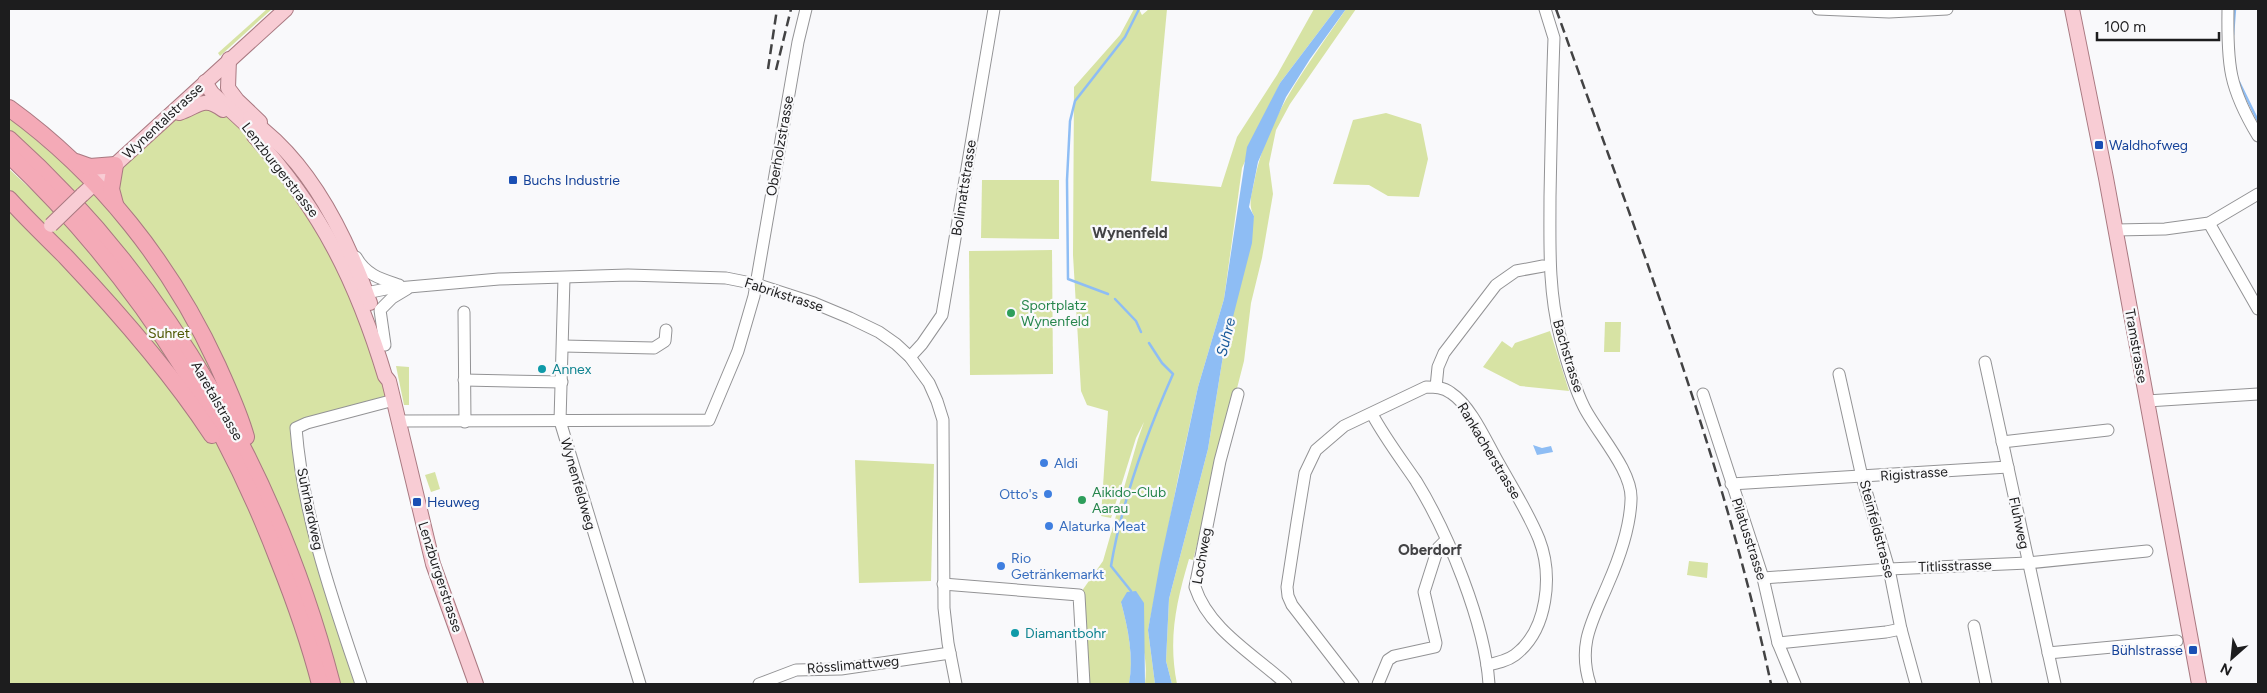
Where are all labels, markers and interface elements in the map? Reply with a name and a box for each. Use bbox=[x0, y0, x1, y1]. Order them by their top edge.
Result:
scale bar bbox=[2097, 10, 2220, 42]
text: 100 m bbox=[2104, 18, 2146, 36]
street label: Wynentalstrasse bbox=[119, 79, 207, 163]
street label: Oberholzstrasse bbox=[763, 94, 797, 198]
street label: Lenzburgerstrasse bbox=[238, 119, 322, 221]
place label: Waldhofweg bbox=[2109, 137, 2188, 154]
street label: Bolimattstrasse bbox=[948, 138, 980, 237]
marker: Waldhofweg bbox=[2093, 139, 2105, 151]
place label: Buchs Industrie bbox=[523, 172, 620, 189]
marker: Buchs Industrie bbox=[507, 174, 519, 186]
district label: Wynenfeld bbox=[1092, 224, 1168, 242]
street label: Fabrikstrasse bbox=[742, 274, 826, 316]
place label: Sportplatz Wynenfeld bbox=[1021, 297, 1089, 330]
marker: Sportplatz Wynenfeld bbox=[1005, 307, 1017, 319]
street label: Tramstrasse bbox=[2121, 307, 2151, 385]
water label: Suhre bbox=[1213, 316, 1239, 358]
street label: Bachstrasse bbox=[1549, 317, 1587, 395]
park label: Suhret bbox=[148, 325, 190, 342]
street label: Aaretalstrasse bbox=[187, 358, 247, 444]
place label: Annex bbox=[552, 361, 592, 378]
marker: Annex bbox=[536, 363, 548, 375]
street label: Rankacherstrasse bbox=[1453, 400, 1525, 503]
street label: Wynenfeldweg bbox=[557, 436, 599, 532]
place label: Aldi bbox=[1054, 455, 1078, 472]
marker: Aldi bbox=[1038, 457, 1050, 469]
street label: Rigistrasse bbox=[1880, 463, 1949, 485]
street label: Suhrhardweg bbox=[293, 466, 327, 552]
street label: Steinfeldstrasse bbox=[1856, 478, 1898, 580]
place label: Aikido-Club Aarau bbox=[1092, 484, 1166, 517]
place label: Otto's bbox=[999, 486, 1038, 503]
marker: Otto's bbox=[1042, 488, 1054, 500]
place label: Heuweg bbox=[427, 494, 480, 511]
marker: Aikido-Club Aarau bbox=[1076, 494, 1088, 506]
street label: Fluhweg bbox=[2005, 495, 2033, 551]
marker: Heuweg bbox=[411, 496, 423, 508]
street label: Pilatusstrasse bbox=[1728, 496, 1770, 583]
place label: Alaturka Meat bbox=[1059, 518, 1146, 535]
street label: Lenzburgerstrasse bbox=[414, 520, 466, 635]
marker: Alaturka Meat bbox=[1043, 520, 1055, 532]
street label: Lochweg bbox=[1189, 526, 1215, 586]
district label: Oberdorf bbox=[1398, 541, 1462, 559]
place label: Rio Getränkemarkt bbox=[1011, 550, 1104, 583]
street label: Titlisstrasse bbox=[1918, 556, 1992, 576]
marker: Rio Getränkemarkt bbox=[995, 560, 1007, 572]
place label: Diamantbohr bbox=[1025, 625, 1106, 642]
marker: Diamantbohr bbox=[1009, 627, 1021, 639]
north arrow bbox=[2207, 633, 2257, 683]
place label: Bühlstrasse bbox=[2111, 642, 2183, 659]
marker: Bühlstrasse bbox=[2187, 644, 2199, 656]
street label: Rösslimattweg bbox=[806, 652, 900, 678]
text: N bbox=[2218, 659, 2235, 679]

